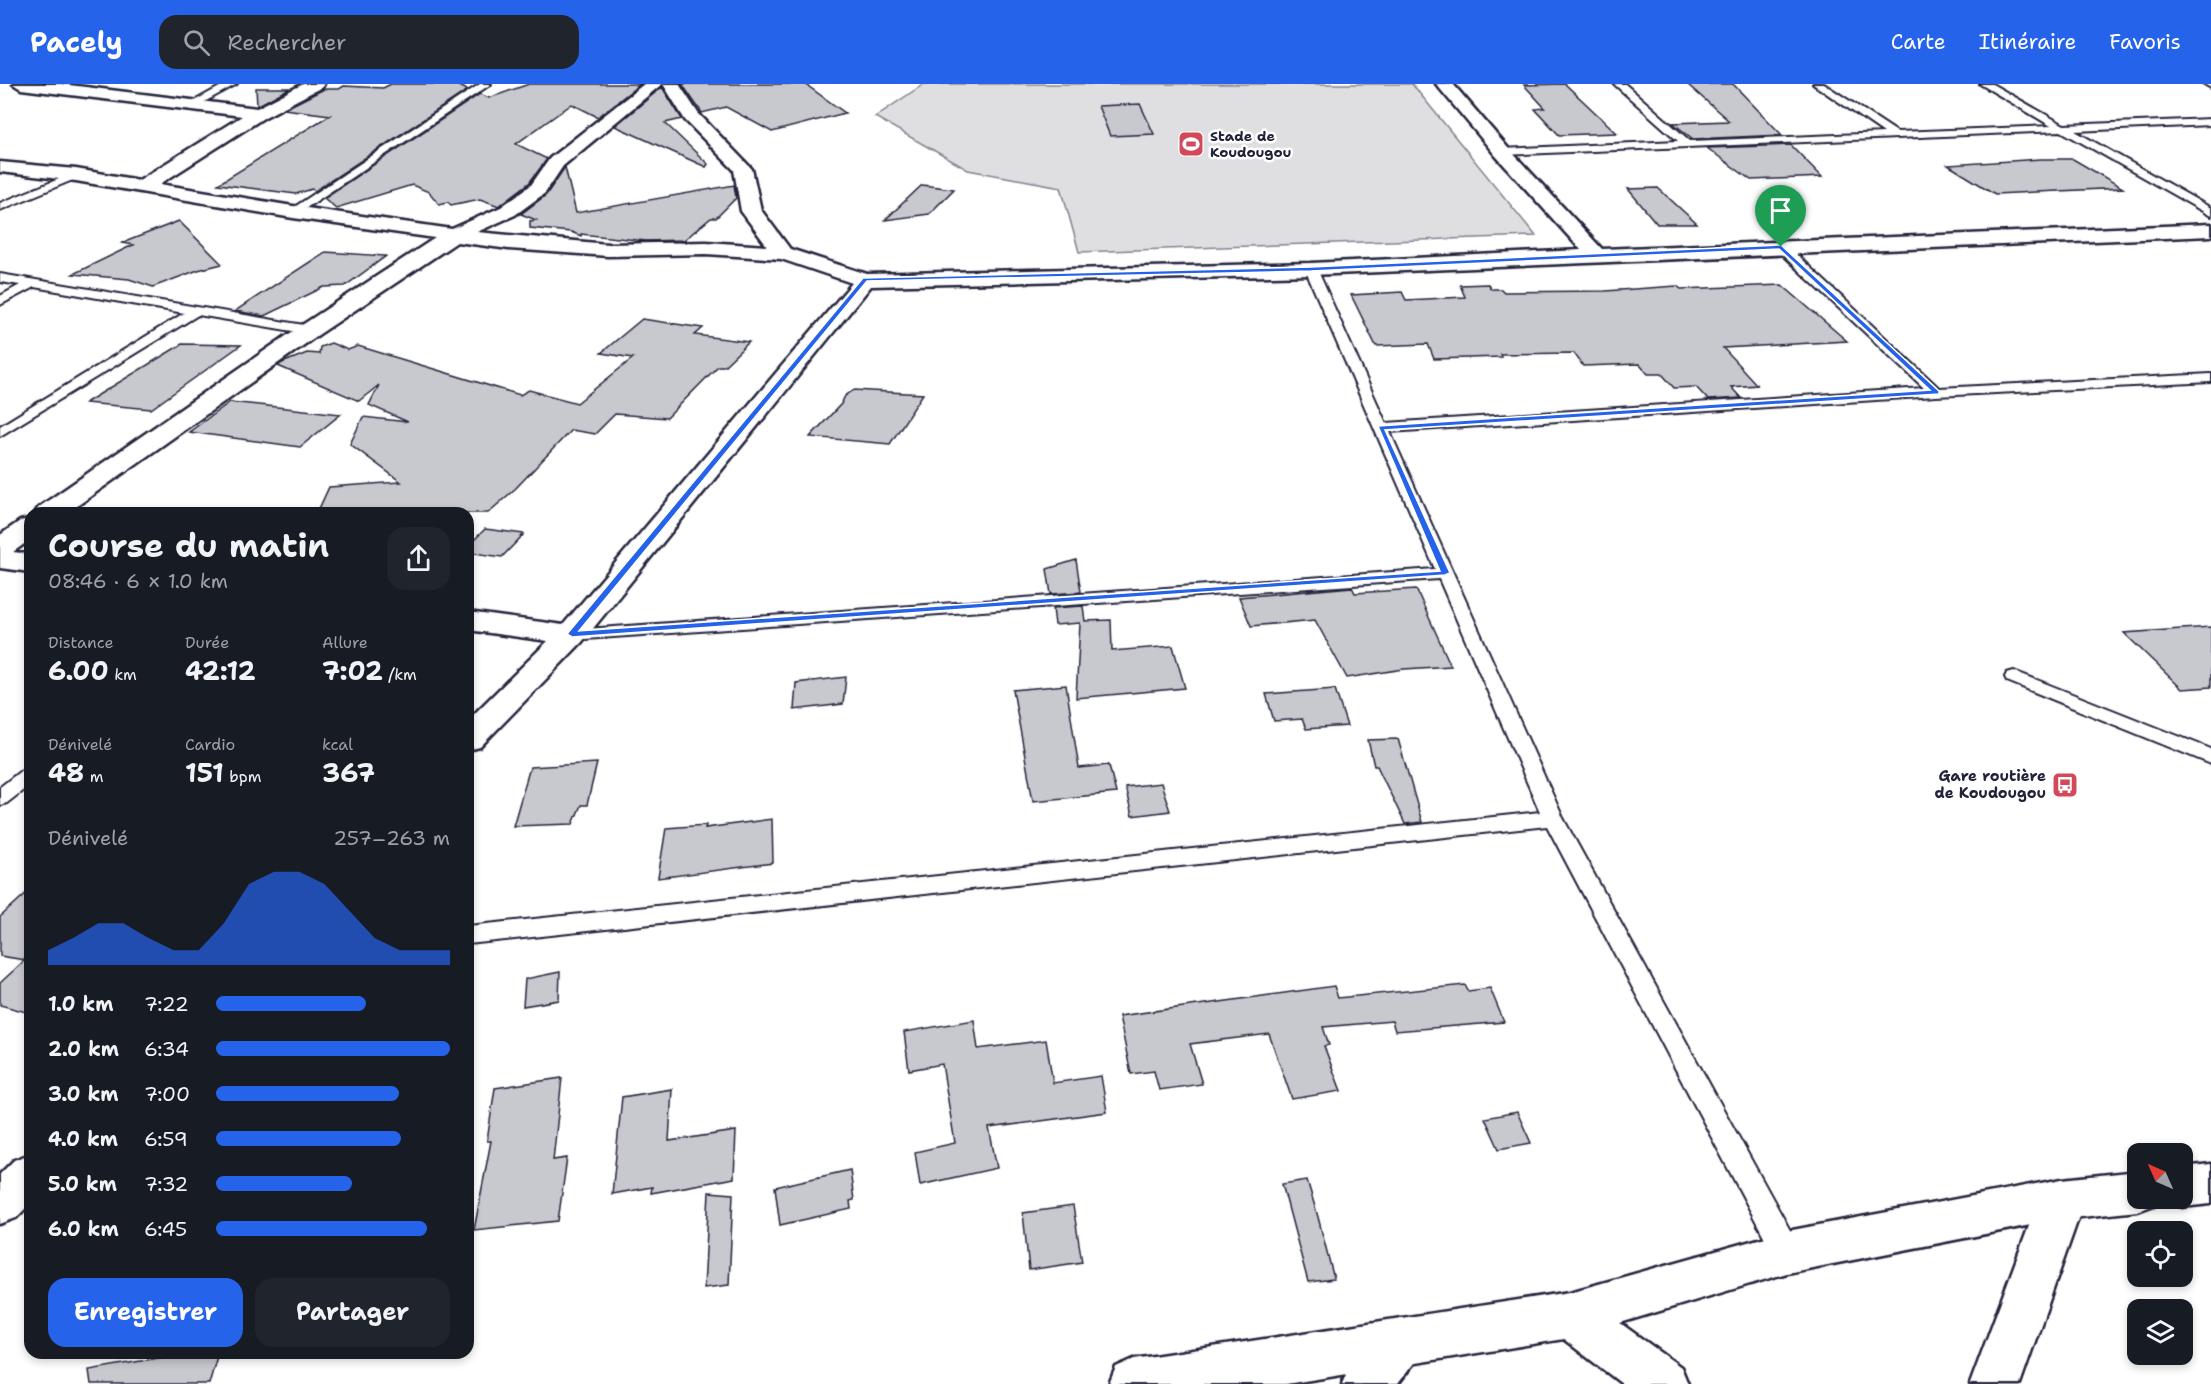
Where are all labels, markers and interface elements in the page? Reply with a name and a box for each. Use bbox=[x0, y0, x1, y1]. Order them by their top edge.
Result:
search box bbox=[159, 15, 579, 69]
text: Pacely bbox=[30, 23, 123, 61]
icon: search bbox=[180, 26, 213, 59]
text: Rechercher bbox=[228, 28, 346, 57]
text: Carte bbox=[1891, 28, 1946, 56]
text: Itinéraire bbox=[1979, 28, 2076, 56]
text: Favoris bbox=[2109, 28, 2181, 56]
place label: Stade de Koudougou bbox=[1210, 127, 1291, 161]
sports icon: Stade de Koudougou bbox=[1176, 129, 1206, 159]
pin bbox=[1755, 185, 1806, 247]
icon: arrive bbox=[1764, 194, 1797, 227]
text: Course du matin bbox=[48, 523, 329, 568]
button: share bbox=[387, 527, 450, 590]
text: 08:46 · 6 × 1.0 km bbox=[48, 568, 228, 594]
text: Distance bbox=[48, 632, 114, 653]
text: Durée bbox=[185, 632, 229, 653]
text: Allure bbox=[322, 632, 368, 653]
text: 6.00 bbox=[48, 653, 109, 688]
text: 42:12 bbox=[185, 653, 256, 688]
text: 7:02 bbox=[322, 653, 383, 688]
text: km bbox=[109, 664, 137, 685]
text: /km bbox=[383, 664, 417, 685]
text: Dénivelé bbox=[48, 734, 112, 755]
text: Cardio bbox=[185, 734, 235, 755]
text: kcal bbox=[322, 734, 353, 755]
text: 48 bbox=[48, 755, 84, 790]
text: 151 bbox=[185, 755, 224, 790]
text: 367 bbox=[322, 755, 375, 790]
text: m bbox=[84, 766, 104, 787]
text: bpm bbox=[224, 766, 261, 787]
place label: Gare routière de Koudougou bbox=[1934, 766, 2046, 803]
bus stop icon: Gare routière de Koudougou bbox=[2050, 770, 2080, 800]
text: Dénivelé bbox=[48, 825, 128, 851]
text: 257–263 m bbox=[333, 825, 450, 851]
text: 1.0 km bbox=[48, 991, 113, 1017]
text: 7:22 bbox=[144, 991, 189, 1017]
text: 2.0 km bbox=[48, 1036, 119, 1062]
text: 6:34 bbox=[144, 1036, 189, 1062]
text: 3.0 km bbox=[48, 1081, 119, 1107]
text: 7:00 bbox=[144, 1081, 190, 1107]
text: 4.0 km bbox=[48, 1126, 118, 1152]
text: 6:59 bbox=[144, 1126, 188, 1152]
north arrow bbox=[2127, 1143, 2193, 1209]
map controls bbox=[2127, 1143, 2193, 1365]
text: 5.0 km bbox=[48, 1171, 117, 1197]
text: 7:32 bbox=[144, 1171, 188, 1197]
text: 6.0 km bbox=[48, 1216, 119, 1242]
text: 6:45 bbox=[144, 1216, 187, 1242]
button: locate bbox=[2127, 1221, 2193, 1287]
button: Enregistrer bbox=[48, 1278, 243, 1347]
button: Partager bbox=[255, 1278, 450, 1347]
button: layers bbox=[2127, 1299, 2193, 1365]

